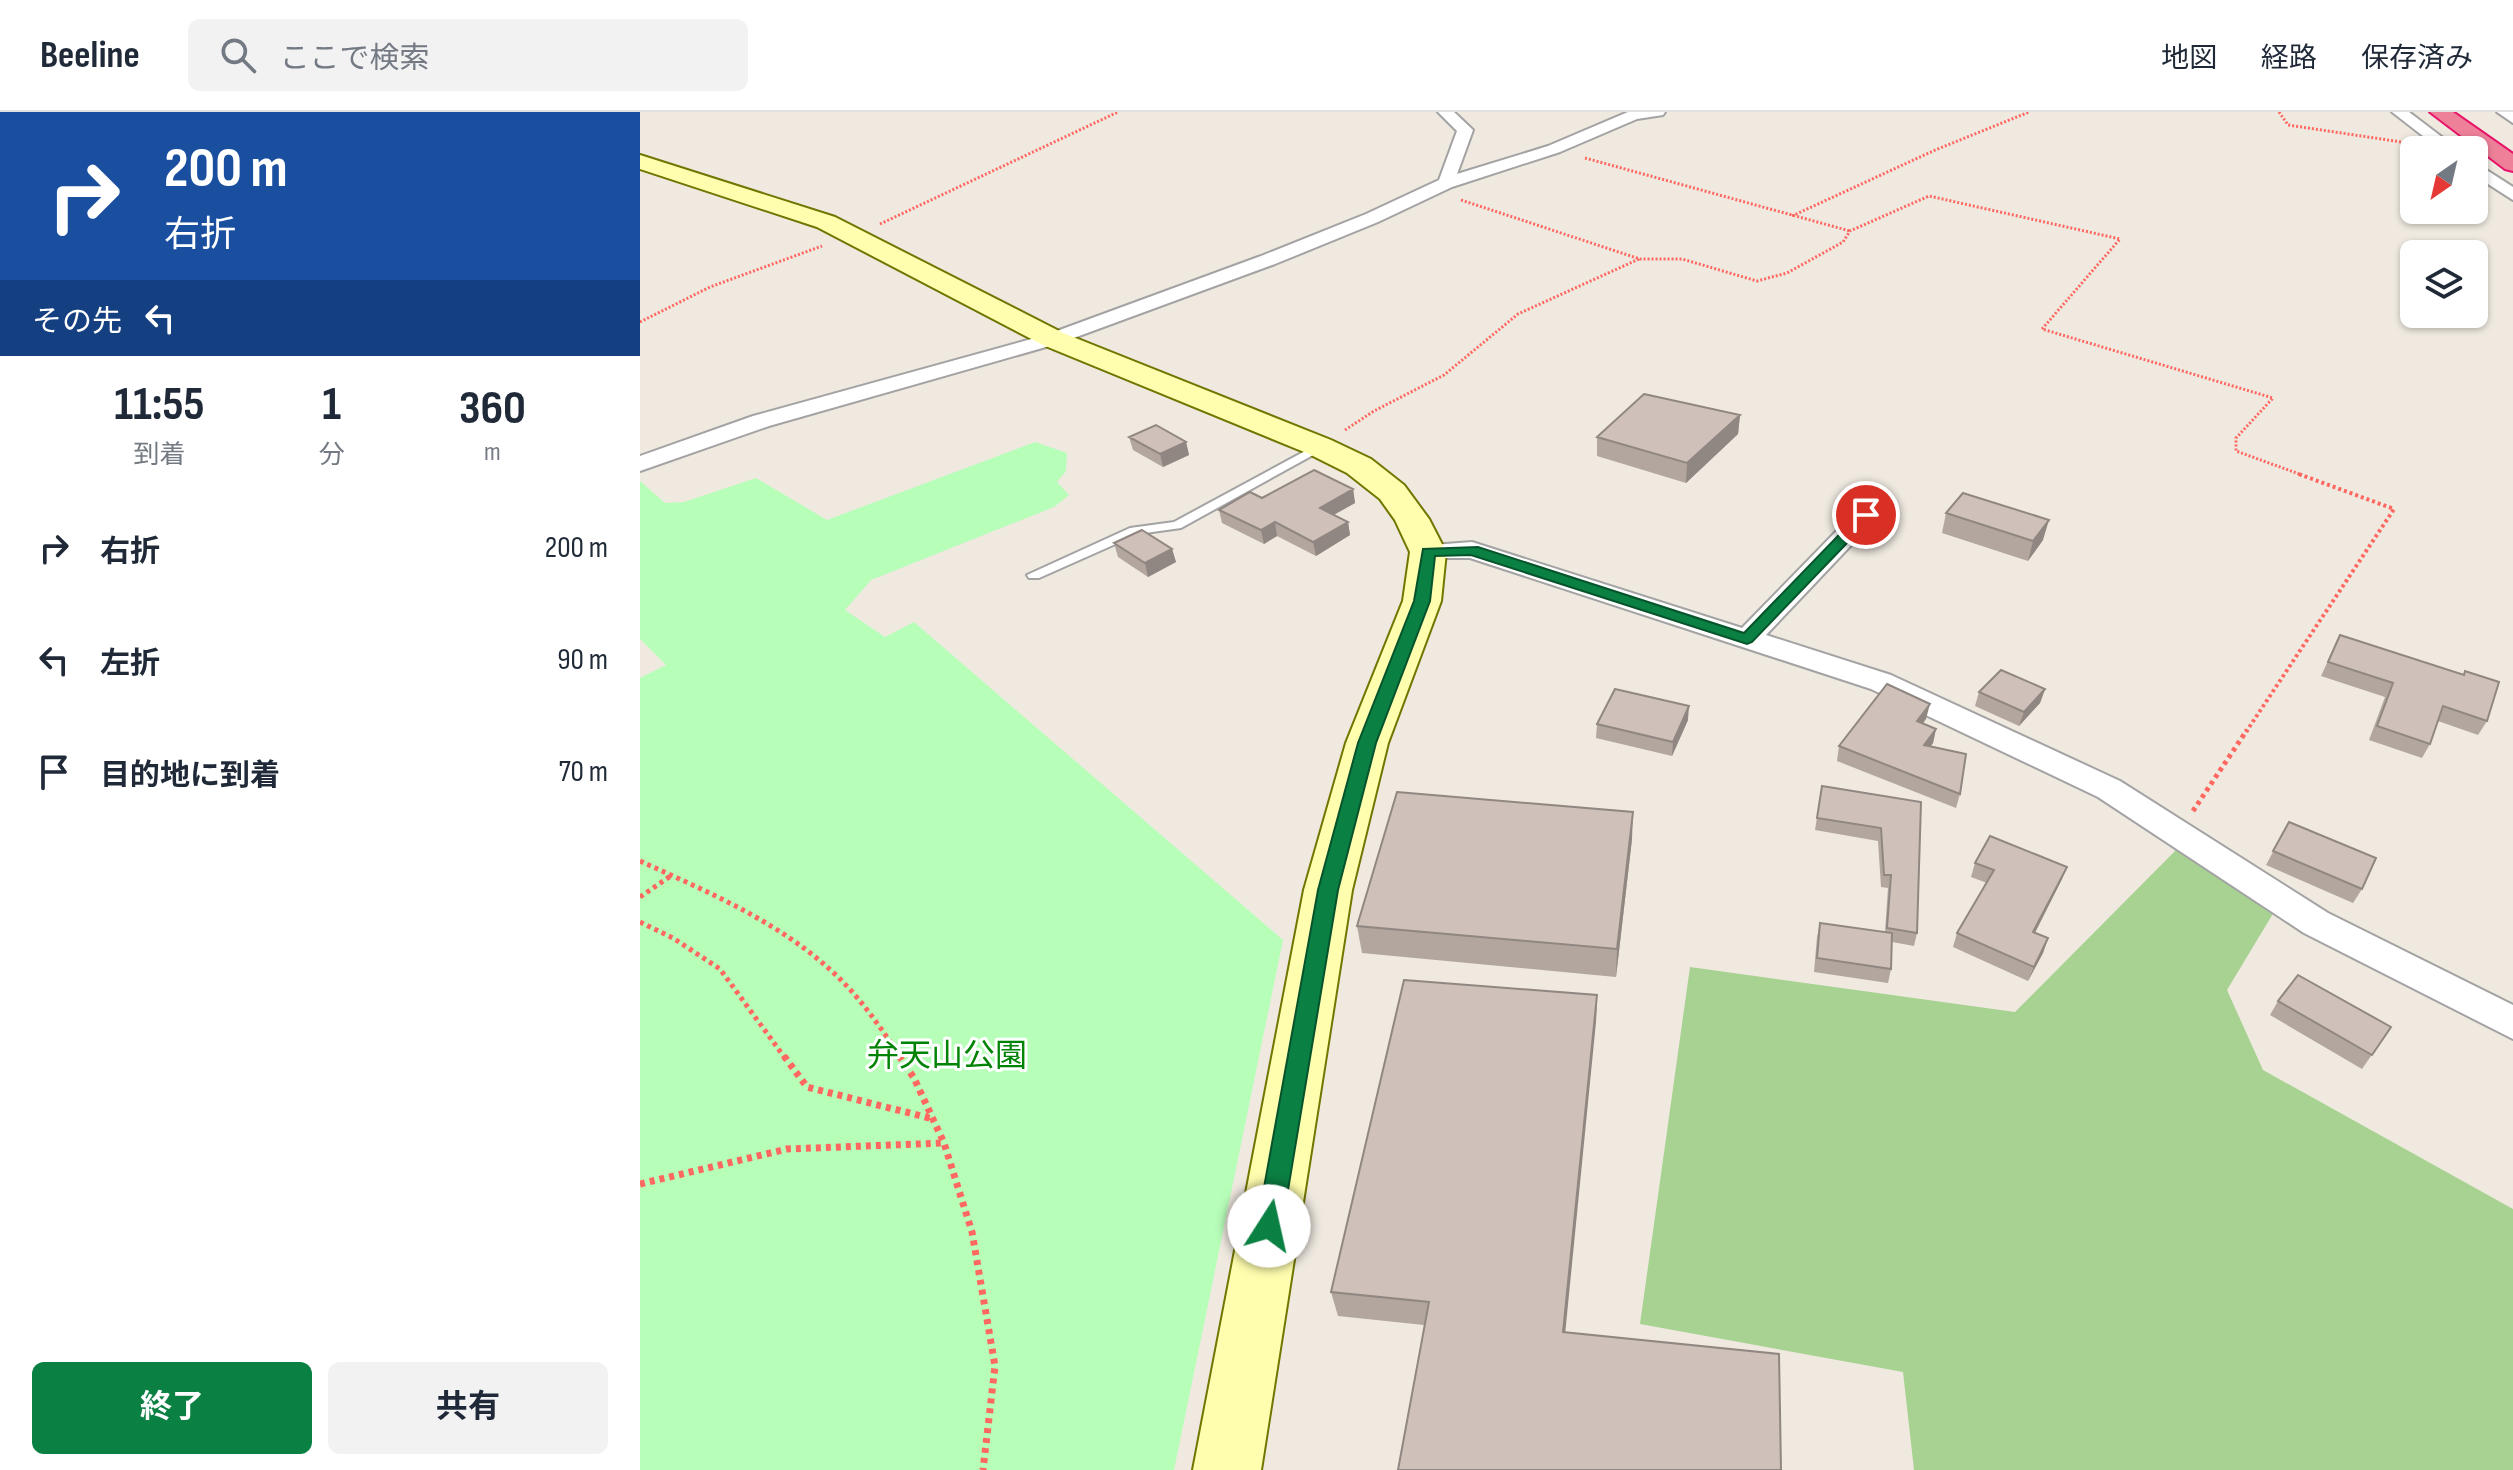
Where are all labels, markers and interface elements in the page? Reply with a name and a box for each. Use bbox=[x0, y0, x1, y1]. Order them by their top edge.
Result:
search box bbox=[188, 19, 748, 91]
text: Beeline bbox=[40, 33, 140, 78]
icon: search bbox=[216, 33, 260, 77]
text: ここで検索 bbox=[280, 41, 430, 77]
text: 地図 bbox=[2161, 42, 2217, 75]
text: 経路 bbox=[2261, 42, 2317, 75]
text: 保存済み bbox=[2361, 42, 2473, 75]
text: 200 m bbox=[164, 136, 288, 203]
north arrow bbox=[2400, 136, 2488, 224]
map controls bbox=[2400, 136, 2488, 328]
icon: right bbox=[32, 144, 136, 248]
text: 右折 bbox=[164, 214, 236, 257]
button: layers bbox=[2400, 240, 2488, 328]
icon: left bbox=[138, 296, 182, 340]
text: その先 bbox=[32, 304, 122, 340]
text: 11:55 bbox=[114, 376, 205, 433]
text: 1 bbox=[322, 376, 341, 433]
text: 360 bbox=[459, 380, 526, 437]
text: m bbox=[484, 437, 501, 468]
text: 到着 bbox=[133, 440, 185, 471]
text: 分 bbox=[319, 440, 345, 471]
pin bbox=[1832, 481, 1900, 549]
icon: arrive bbox=[1844, 493, 1888, 537]
icon: right bbox=[32, 526, 76, 570]
text: 200 m bbox=[545, 530, 608, 566]
text: 右折 bbox=[100, 534, 160, 570]
icon: left bbox=[32, 638, 76, 682]
text: 90 m bbox=[557, 642, 608, 678]
text: 左折 bbox=[100, 646, 160, 682]
icon: arrive bbox=[32, 750, 76, 794]
text: 70 m bbox=[559, 754, 608, 790]
text: 目的地に到着 bbox=[100, 758, 280, 794]
park label: 弁天山公園 bbox=[867, 1037, 1027, 1076]
position arrow bbox=[1227, 1184, 1311, 1268]
button: 終了 bbox=[32, 1362, 312, 1454]
button: 共有 bbox=[328, 1362, 608, 1454]

